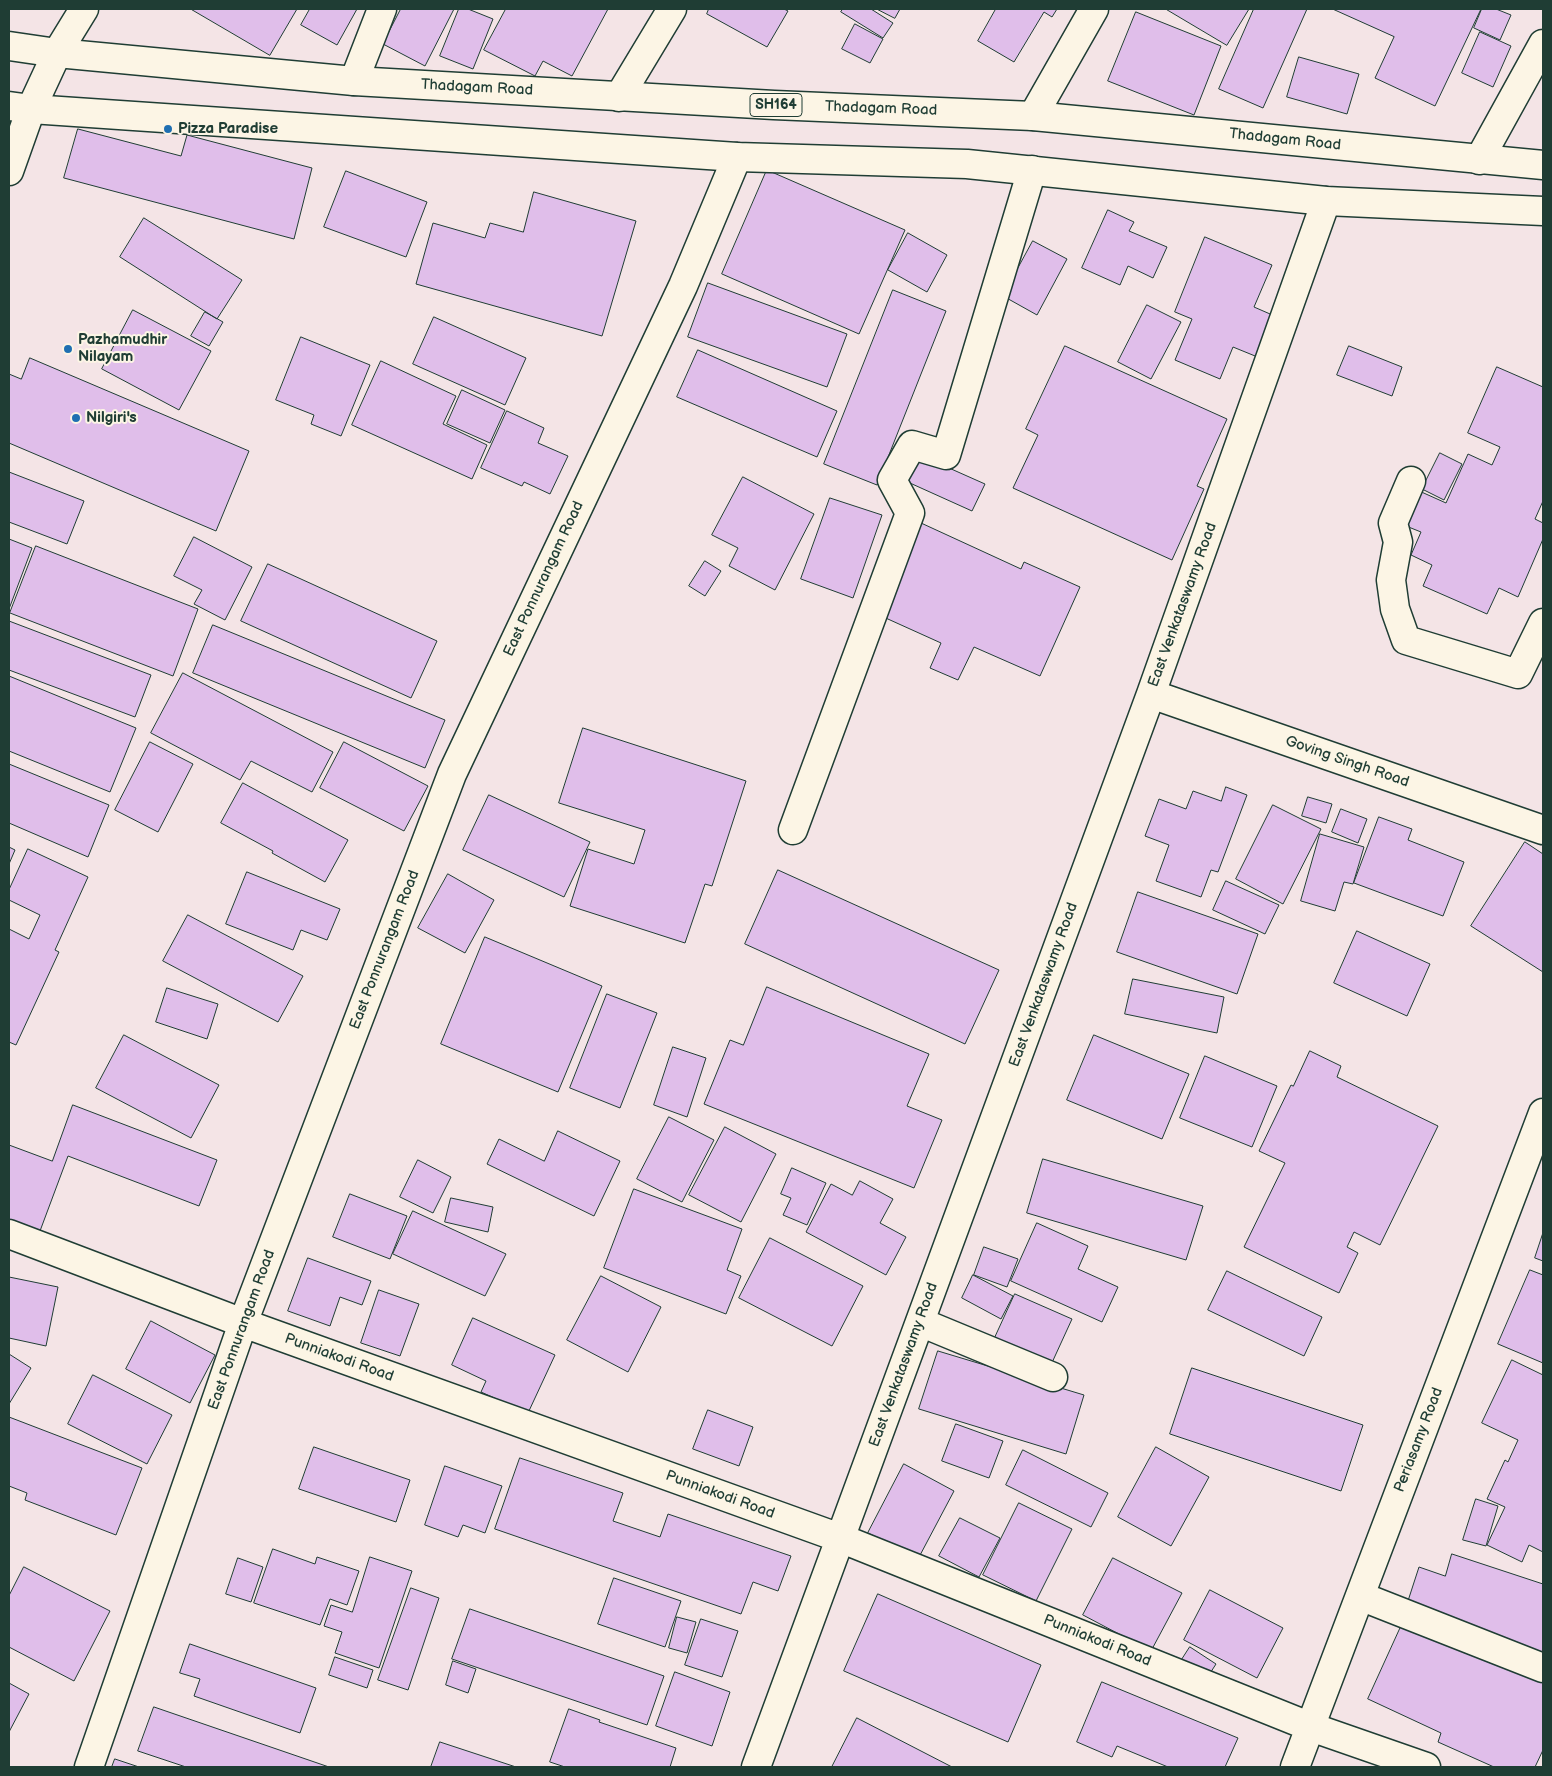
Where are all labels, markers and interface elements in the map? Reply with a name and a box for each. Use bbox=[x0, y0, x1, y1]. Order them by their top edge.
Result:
street label: Thadagam Road bbox=[420, 76, 534, 100]
road number: SH164 bbox=[750, 94, 802, 116]
street label: Thadagam Road bbox=[825, 98, 937, 120]
place label: Pizza Paradise bbox=[178, 120, 278, 138]
marker: Pizza Paradise bbox=[162, 123, 174, 135]
street label: Thadagam Road bbox=[1228, 125, 1342, 155]
place label: Pazhamudhir Nilayam bbox=[78, 331, 167, 366]
marker: Pazhamudhir Nilayam bbox=[62, 343, 74, 355]
place label: Nilgiri's bbox=[86, 409, 137, 427]
marker: Nilgiri's bbox=[70, 412, 82, 424]
street label: East Ponnurangam Road bbox=[500, 499, 588, 659]
street label: East Venkataswamy Road bbox=[1145, 520, 1221, 690]
street label: Goving Singh Road bbox=[1283, 732, 1411, 792]
street label: East Ponnurangam Road bbox=[346, 868, 424, 1032]
street label: East Venkataswamy Road bbox=[1006, 900, 1082, 1070]
street label: East Ponnurangam Road bbox=[205, 1248, 279, 1412]
street label: East Venkataswamy Road bbox=[866, 1280, 942, 1450]
street label: Punniakodi Road bbox=[282, 1330, 396, 1386]
street label: Periasamy Road bbox=[1391, 1385, 1447, 1495]
street label: Punniakodi Road bbox=[663, 1467, 777, 1523]
street label: Punniakodi Road bbox=[1040, 1611, 1154, 1671]

